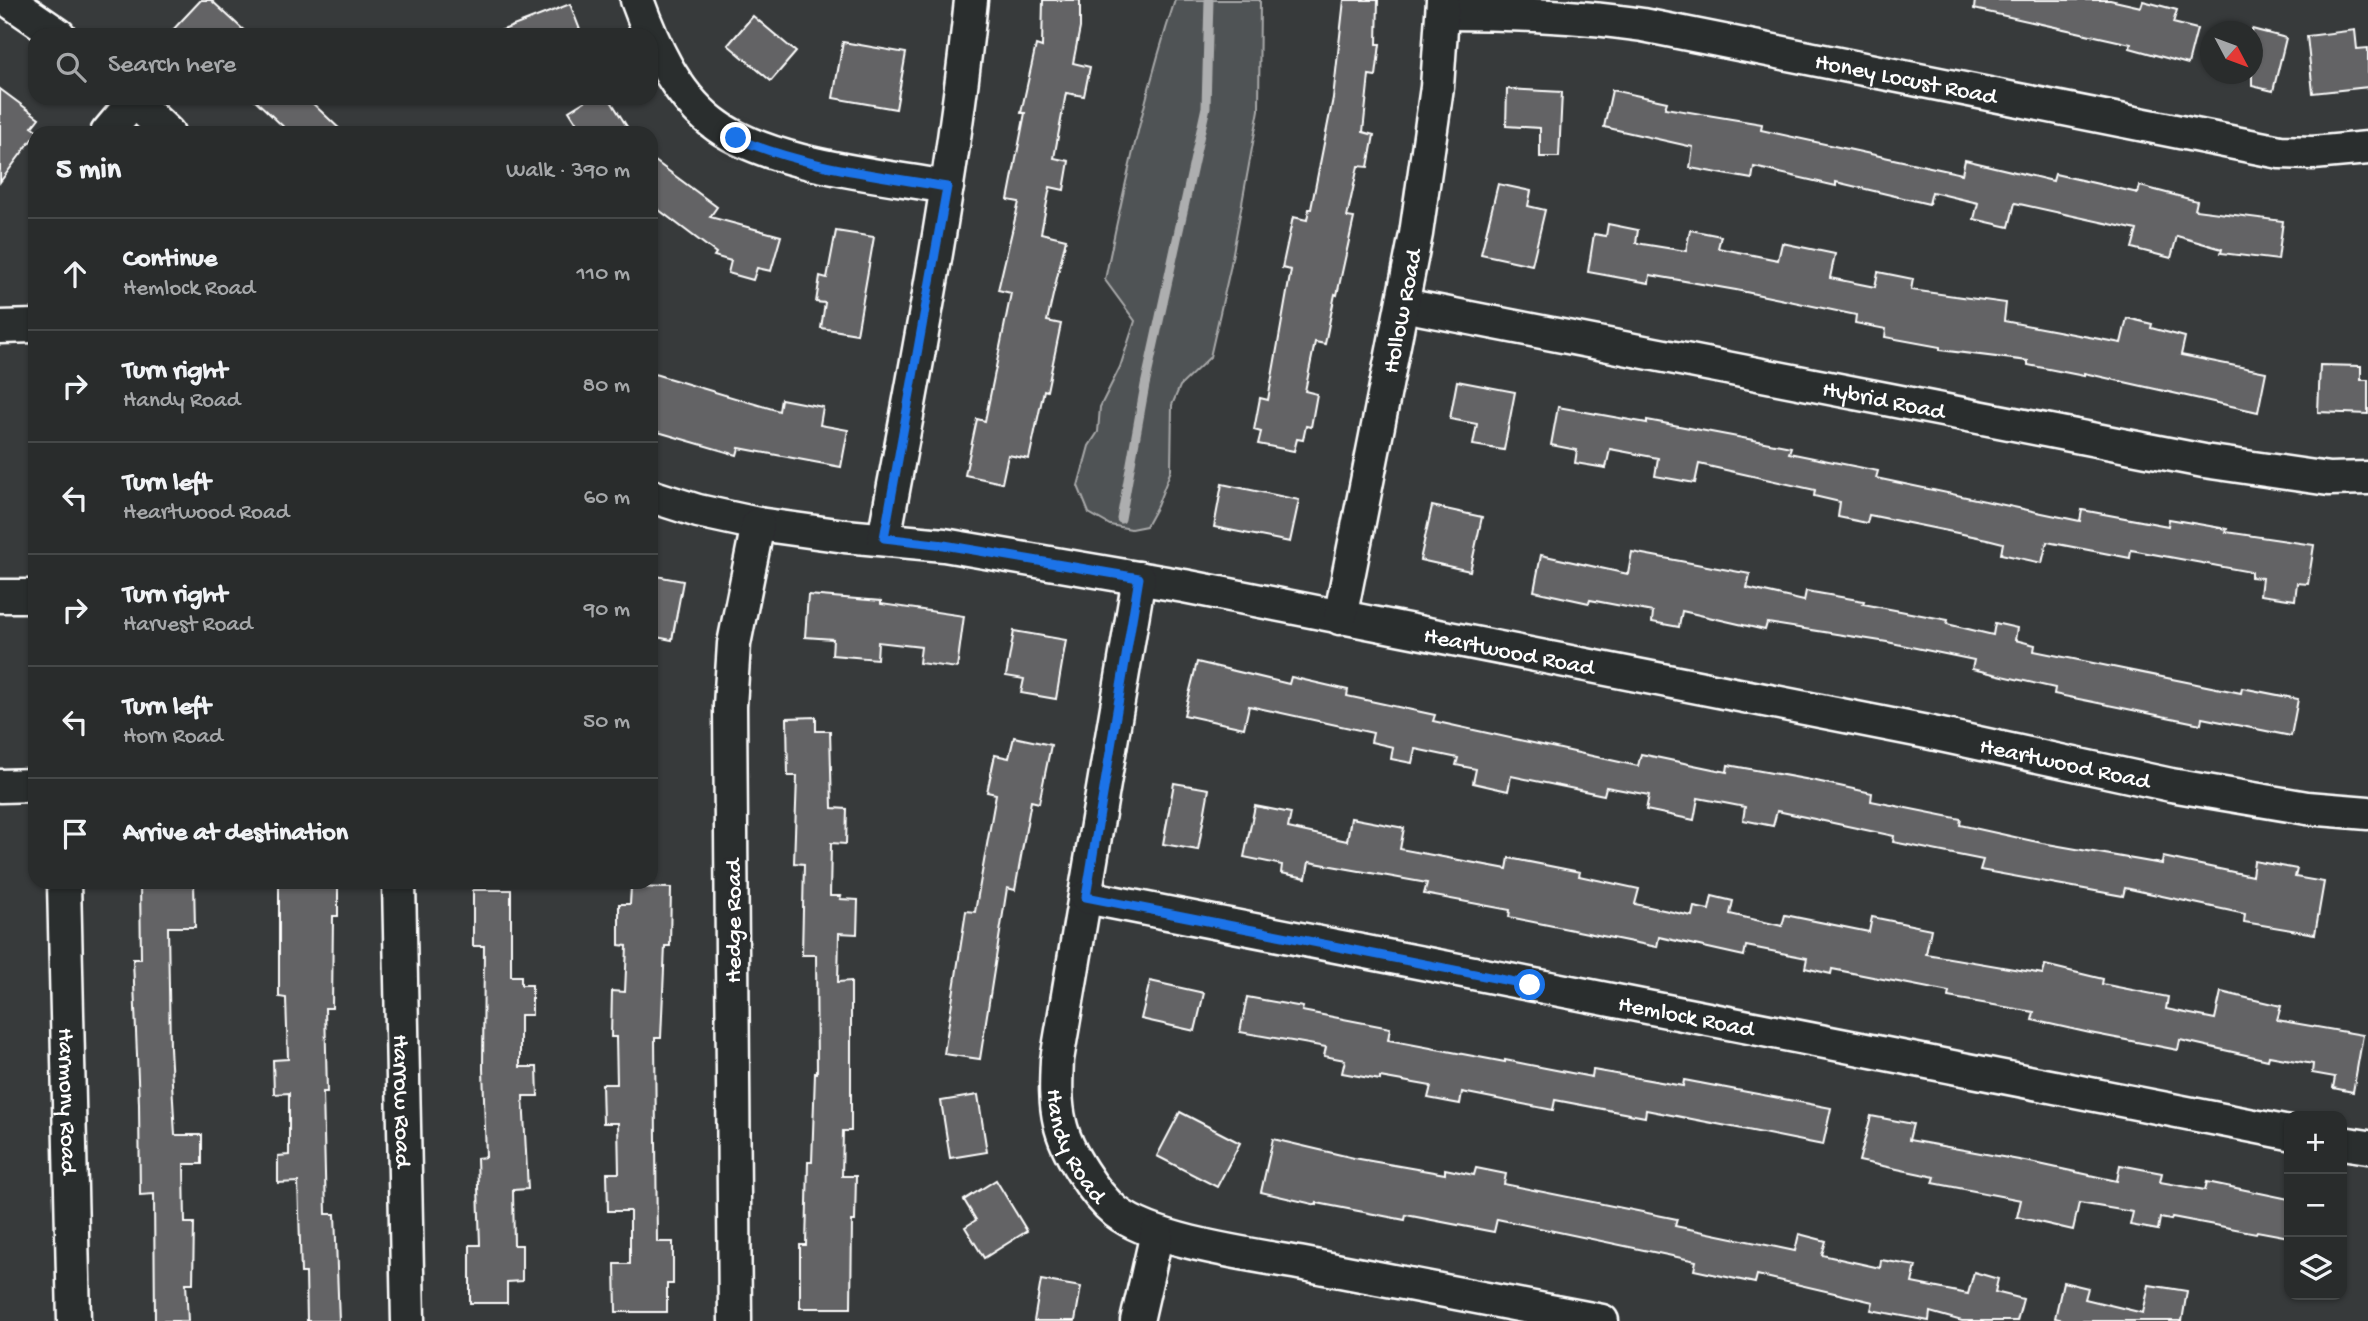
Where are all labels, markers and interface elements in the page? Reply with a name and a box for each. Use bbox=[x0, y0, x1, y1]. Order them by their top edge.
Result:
north arrow bbox=[2200, 21, 2263, 84]
search box bbox=[28, 28, 658, 105]
icon: search bbox=[52, 48, 90, 86]
street label: Honey Locust Road bbox=[1812, 49, 2001, 114]
text: Search here bbox=[108, 51, 236, 82]
route end bbox=[720, 122, 751, 153]
text: 5 min bbox=[56, 154, 121, 189]
text: Walk · 390 m bbox=[506, 158, 630, 185]
text: Continue bbox=[123, 245, 217, 276]
street label: Hollow Road bbox=[1378, 245, 1431, 376]
icon: ahead bbox=[56, 255, 94, 293]
text: 110 m bbox=[577, 261, 630, 288]
text: Hemlock Road bbox=[123, 276, 255, 303]
text: Turn right bbox=[123, 357, 227, 388]
icon: right bbox=[56, 367, 94, 405]
text: 80 m bbox=[583, 373, 630, 400]
street label: Hybrid Road bbox=[1820, 376, 1949, 429]
text: Handy Road bbox=[123, 388, 240, 415]
text: Turn left bbox=[123, 469, 211, 500]
icon: left bbox=[56, 479, 94, 517]
text: 60 m bbox=[584, 485, 630, 512]
text: Heartwood Road bbox=[123, 500, 289, 527]
text: Turn right bbox=[123, 581, 227, 612]
icon: right bbox=[56, 591, 94, 629]
text: 90 m bbox=[584, 597, 630, 624]
text: Harvest Road bbox=[123, 612, 253, 639]
street label: Heartwood Road bbox=[1421, 622, 1598, 685]
text: Turn left bbox=[123, 693, 211, 724]
icon: left bbox=[56, 703, 94, 741]
text: 50 m bbox=[583, 709, 630, 736]
text: Horn Road bbox=[123, 724, 223, 751]
street label: Heartwood Road bbox=[1977, 733, 2154, 798]
icon: arrive bbox=[56, 815, 94, 853]
text: Arrive at destination bbox=[123, 819, 348, 850]
street label: Hedge Road bbox=[721, 857, 750, 983]
route start bbox=[1514, 969, 1545, 1000]
street label: Hemlock Road bbox=[1615, 991, 1758, 1046]
street label: Harmony Road bbox=[49, 1028, 82, 1176]
street label: Harrow Road bbox=[384, 1034, 416, 1170]
street label: Handy Road bbox=[1038, 1088, 1112, 1212]
map controls bbox=[2284, 1111, 2347, 1300]
button: + bbox=[2284, 1111, 2347, 1174]
button: − bbox=[2284, 1174, 2347, 1237]
button: layers bbox=[2284, 1237, 2347, 1300]

